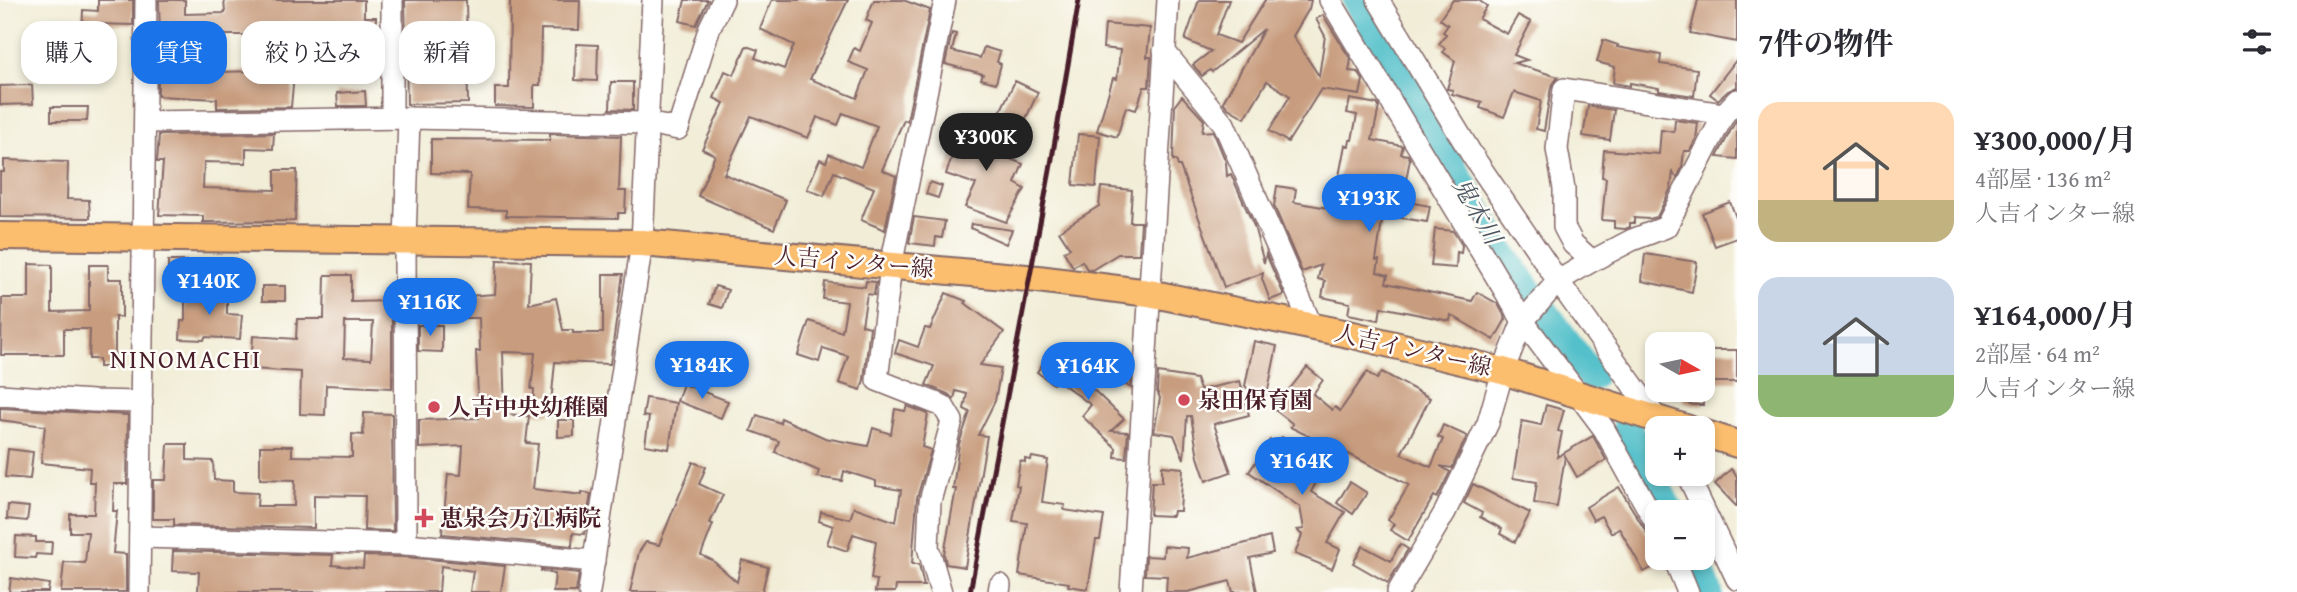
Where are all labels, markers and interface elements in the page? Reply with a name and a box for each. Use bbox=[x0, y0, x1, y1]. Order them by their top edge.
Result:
chip: 購入 bbox=[21, 21, 117, 84]
chip: 賃貸 bbox=[131, 21, 227, 84]
chip: 絞り込み bbox=[241, 21, 385, 84]
chip: 新着 bbox=[399, 21, 495, 84]
text: 7件の物件 bbox=[1758, 21, 1894, 65]
icon: filters bbox=[2238, 23, 2276, 61]
pin: ¥300K bbox=[937, 114, 1035, 173]
text: ¥300,000/月 bbox=[1975, 117, 2137, 161]
text: ¥300K bbox=[955, 119, 1017, 152]
icon: home bbox=[1814, 130, 1898, 214]
text: 4部屋 · 136 m² bbox=[1975, 162, 2111, 195]
water label: 鬼木川 bbox=[1444, 171, 1512, 253]
pin: ¥193K bbox=[1320, 174, 1418, 234]
text: ¥193K bbox=[1338, 180, 1400, 213]
text: 人吉インター線 bbox=[1975, 196, 2135, 229]
street label: 人吉インター線 bbox=[773, 238, 935, 285]
pin: ¥140K bbox=[160, 258, 258, 317]
text: ¥140K bbox=[178, 263, 240, 296]
pin: ¥116K bbox=[381, 278, 479, 338]
text: ¥116K bbox=[399, 284, 461, 317]
text: ¥164,000/月 bbox=[1975, 292, 2137, 336]
icon: home bbox=[1814, 305, 1898, 389]
street label: 人吉インター線 bbox=[1331, 315, 1495, 384]
north arrow bbox=[1645, 332, 1715, 402]
map controls bbox=[1645, 332, 1715, 570]
text: 2部屋 · 64 m² bbox=[1975, 337, 2100, 370]
district label: NINOMACHI bbox=[110, 339, 262, 378]
pin: ¥184K bbox=[653, 342, 751, 401]
pin: ¥164K bbox=[1039, 342, 1137, 402]
text: ¥184K bbox=[671, 347, 733, 380]
text: ¥164K bbox=[1057, 348, 1119, 381]
text: 人吉インター線 bbox=[1975, 371, 2135, 404]
place label: 泉田保育園 bbox=[1198, 383, 1313, 416]
place label: 人吉中央幼稚園 bbox=[448, 390, 609, 423]
marker: 泉田保育園 bbox=[1176, 392, 1192, 408]
marker: 人吉中央幼稚園 bbox=[426, 399, 442, 415]
button: + bbox=[1645, 416, 1715, 486]
pin: ¥164K bbox=[1253, 438, 1351, 497]
text: ¥164K bbox=[1271, 443, 1333, 476]
button: − bbox=[1645, 500, 1715, 570]
place label: 恵泉会万江病院 bbox=[440, 501, 601, 534]
marker: 恵泉会万江病院 bbox=[414, 508, 434, 528]

